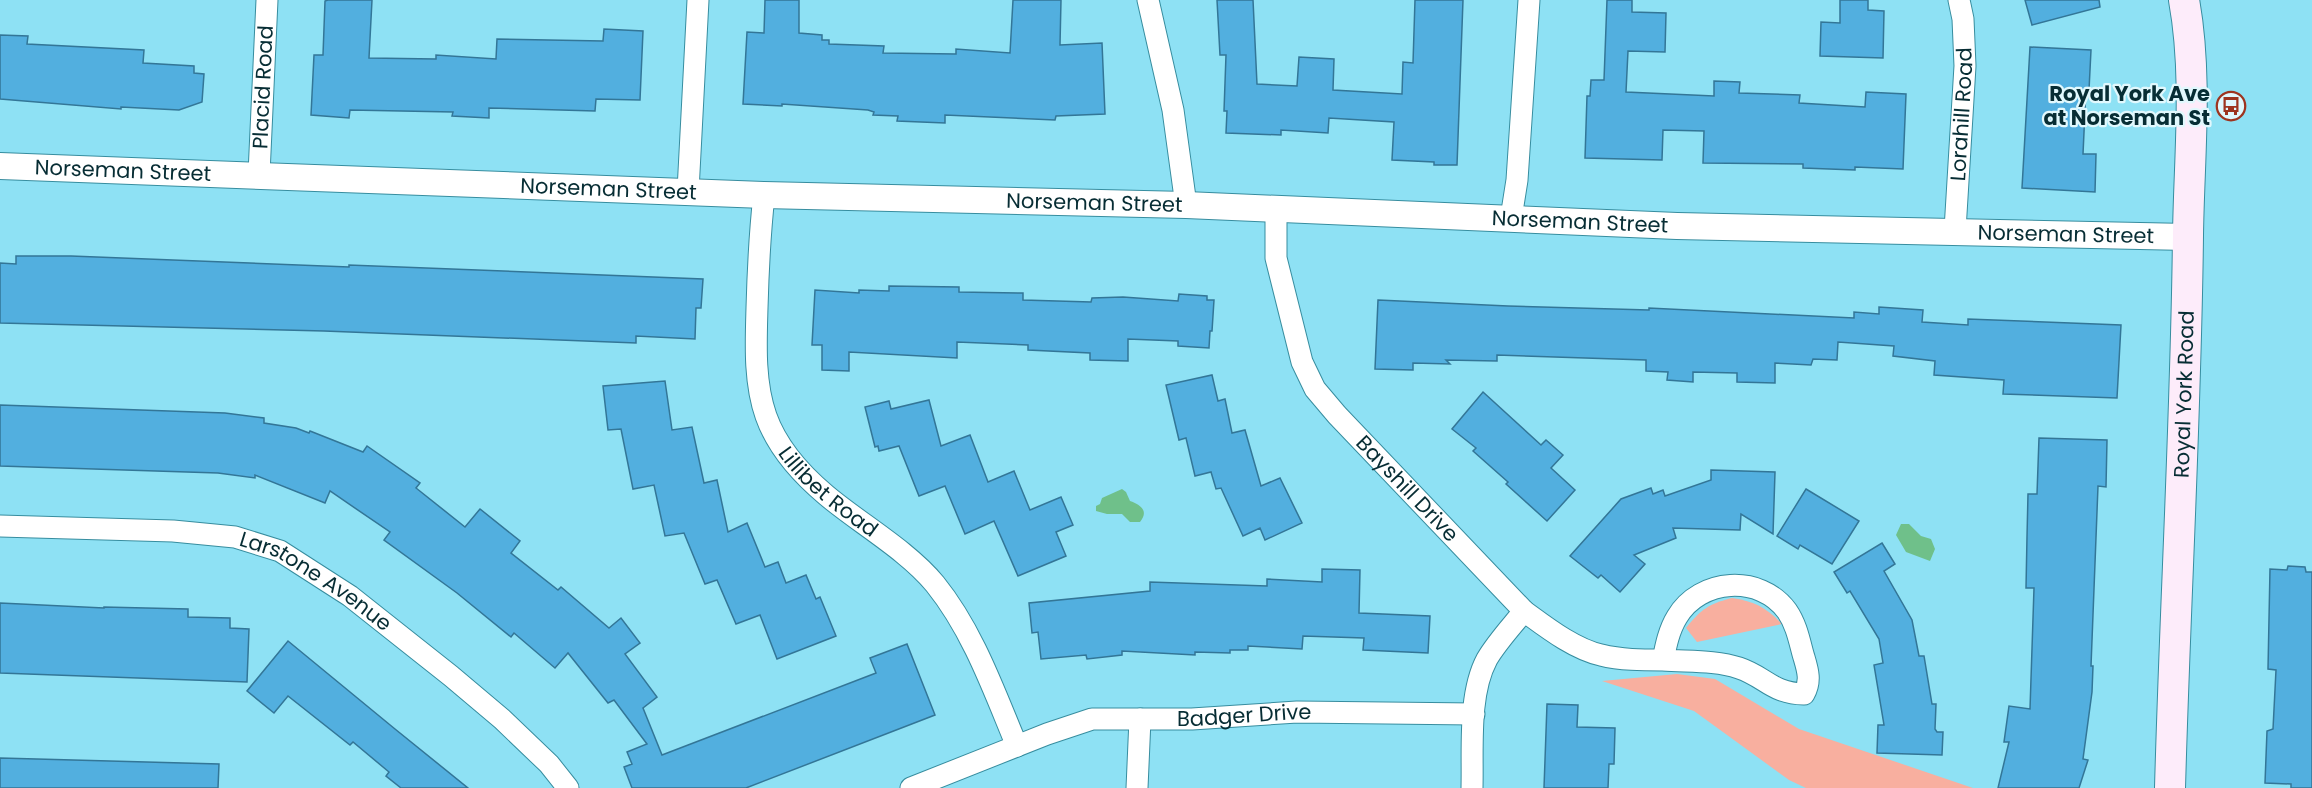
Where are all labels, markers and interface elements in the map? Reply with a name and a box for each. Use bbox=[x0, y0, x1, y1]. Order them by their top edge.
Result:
street label: Placid Road bbox=[245, 25, 280, 150]
street label: Lorahill Road bbox=[1943, 47, 1979, 182]
place label: Royal York Ave at Norseman St bbox=[2043, 79, 2210, 132]
bus stop icon: Royal York Ave at Norseman St bbox=[2215, 90, 2247, 122]
street label: Norseman Street bbox=[34, 152, 212, 188]
street label: Norseman Street bbox=[520, 171, 697, 206]
street label: Norseman Street bbox=[1006, 186, 1183, 219]
street label: Norseman Street bbox=[1491, 203, 1669, 240]
street label: Norseman Street bbox=[1977, 217, 2154, 250]
street label: Royal York Road bbox=[2166, 310, 2201, 479]
street label: Bayshill Drive bbox=[1350, 429, 1465, 548]
street label: Lillibet Road bbox=[772, 440, 884, 543]
street label: Larstone Avenue bbox=[236, 524, 398, 638]
street label: Badger Drive bbox=[1177, 697, 1312, 733]

